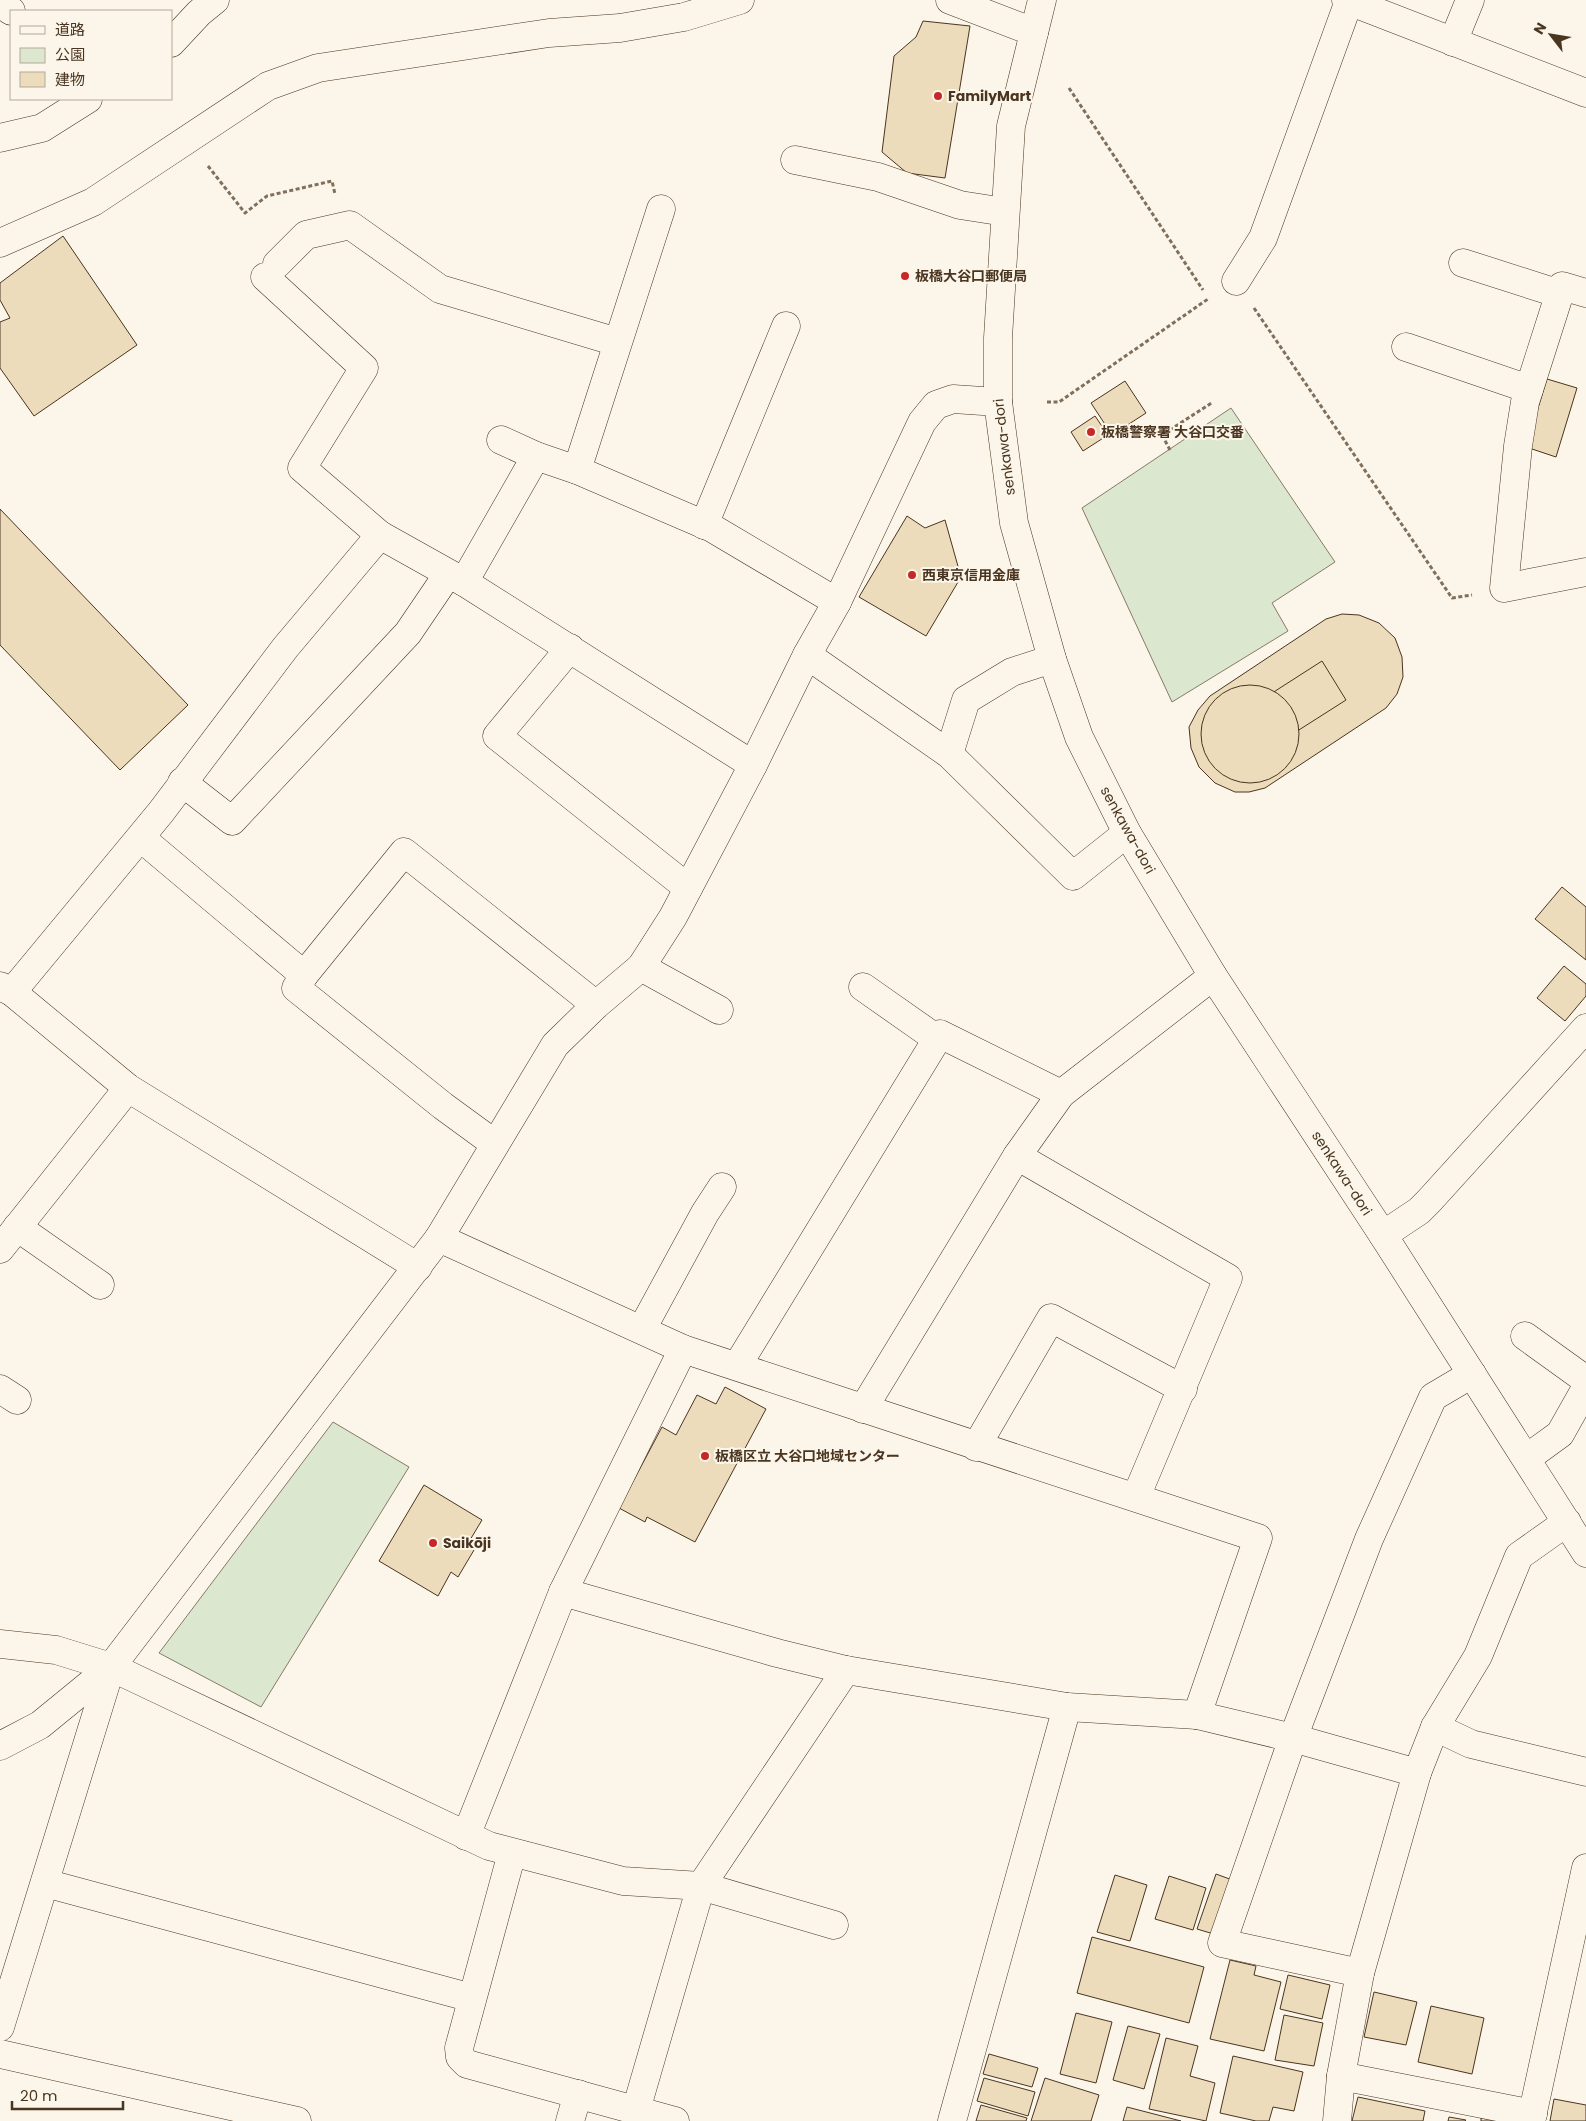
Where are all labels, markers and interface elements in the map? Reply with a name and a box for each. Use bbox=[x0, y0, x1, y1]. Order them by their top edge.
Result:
legend bbox=[10, 10, 172, 100]
north arrow bbox=[1526, 10, 1576, 60]
text: 道路 bbox=[55, 19, 85, 40]
text: N bbox=[1529, 19, 1551, 38]
text: 公園 bbox=[55, 44, 85, 65]
text: 建物 bbox=[55, 69, 85, 90]
place label: FamilyMart bbox=[948, 86, 1031, 106]
marker: FamilyMart bbox=[932, 90, 944, 102]
place label: 板橋大谷口郵便局 bbox=[915, 266, 1027, 286]
marker: 板橋大谷口郵便局 bbox=[899, 270, 911, 282]
street label: senkawa-dori bbox=[988, 397, 1020, 497]
place label: 板橋警察署 大谷口交番 bbox=[1101, 422, 1244, 442]
marker: 板橋警察署 大谷口交番 bbox=[1085, 426, 1097, 438]
place label: 西東京信用金庫 bbox=[922, 565, 1020, 585]
marker: 西東京信用金庫 bbox=[906, 569, 918, 581]
street label: senkawa-dori bbox=[1096, 783, 1160, 877]
street label: senkawa-dori bbox=[1307, 1127, 1377, 1219]
place label: 板橋区立 大谷口地域センター bbox=[715, 1446, 900, 1466]
marker: 板橋区立 大谷口地域センター bbox=[699, 1450, 711, 1462]
place label: Saikōji bbox=[443, 1533, 491, 1553]
marker: Saikōji bbox=[427, 1537, 439, 1549]
scale bar bbox=[12, 2078, 124, 2110]
text: 20 m bbox=[20, 2085, 58, 2106]

